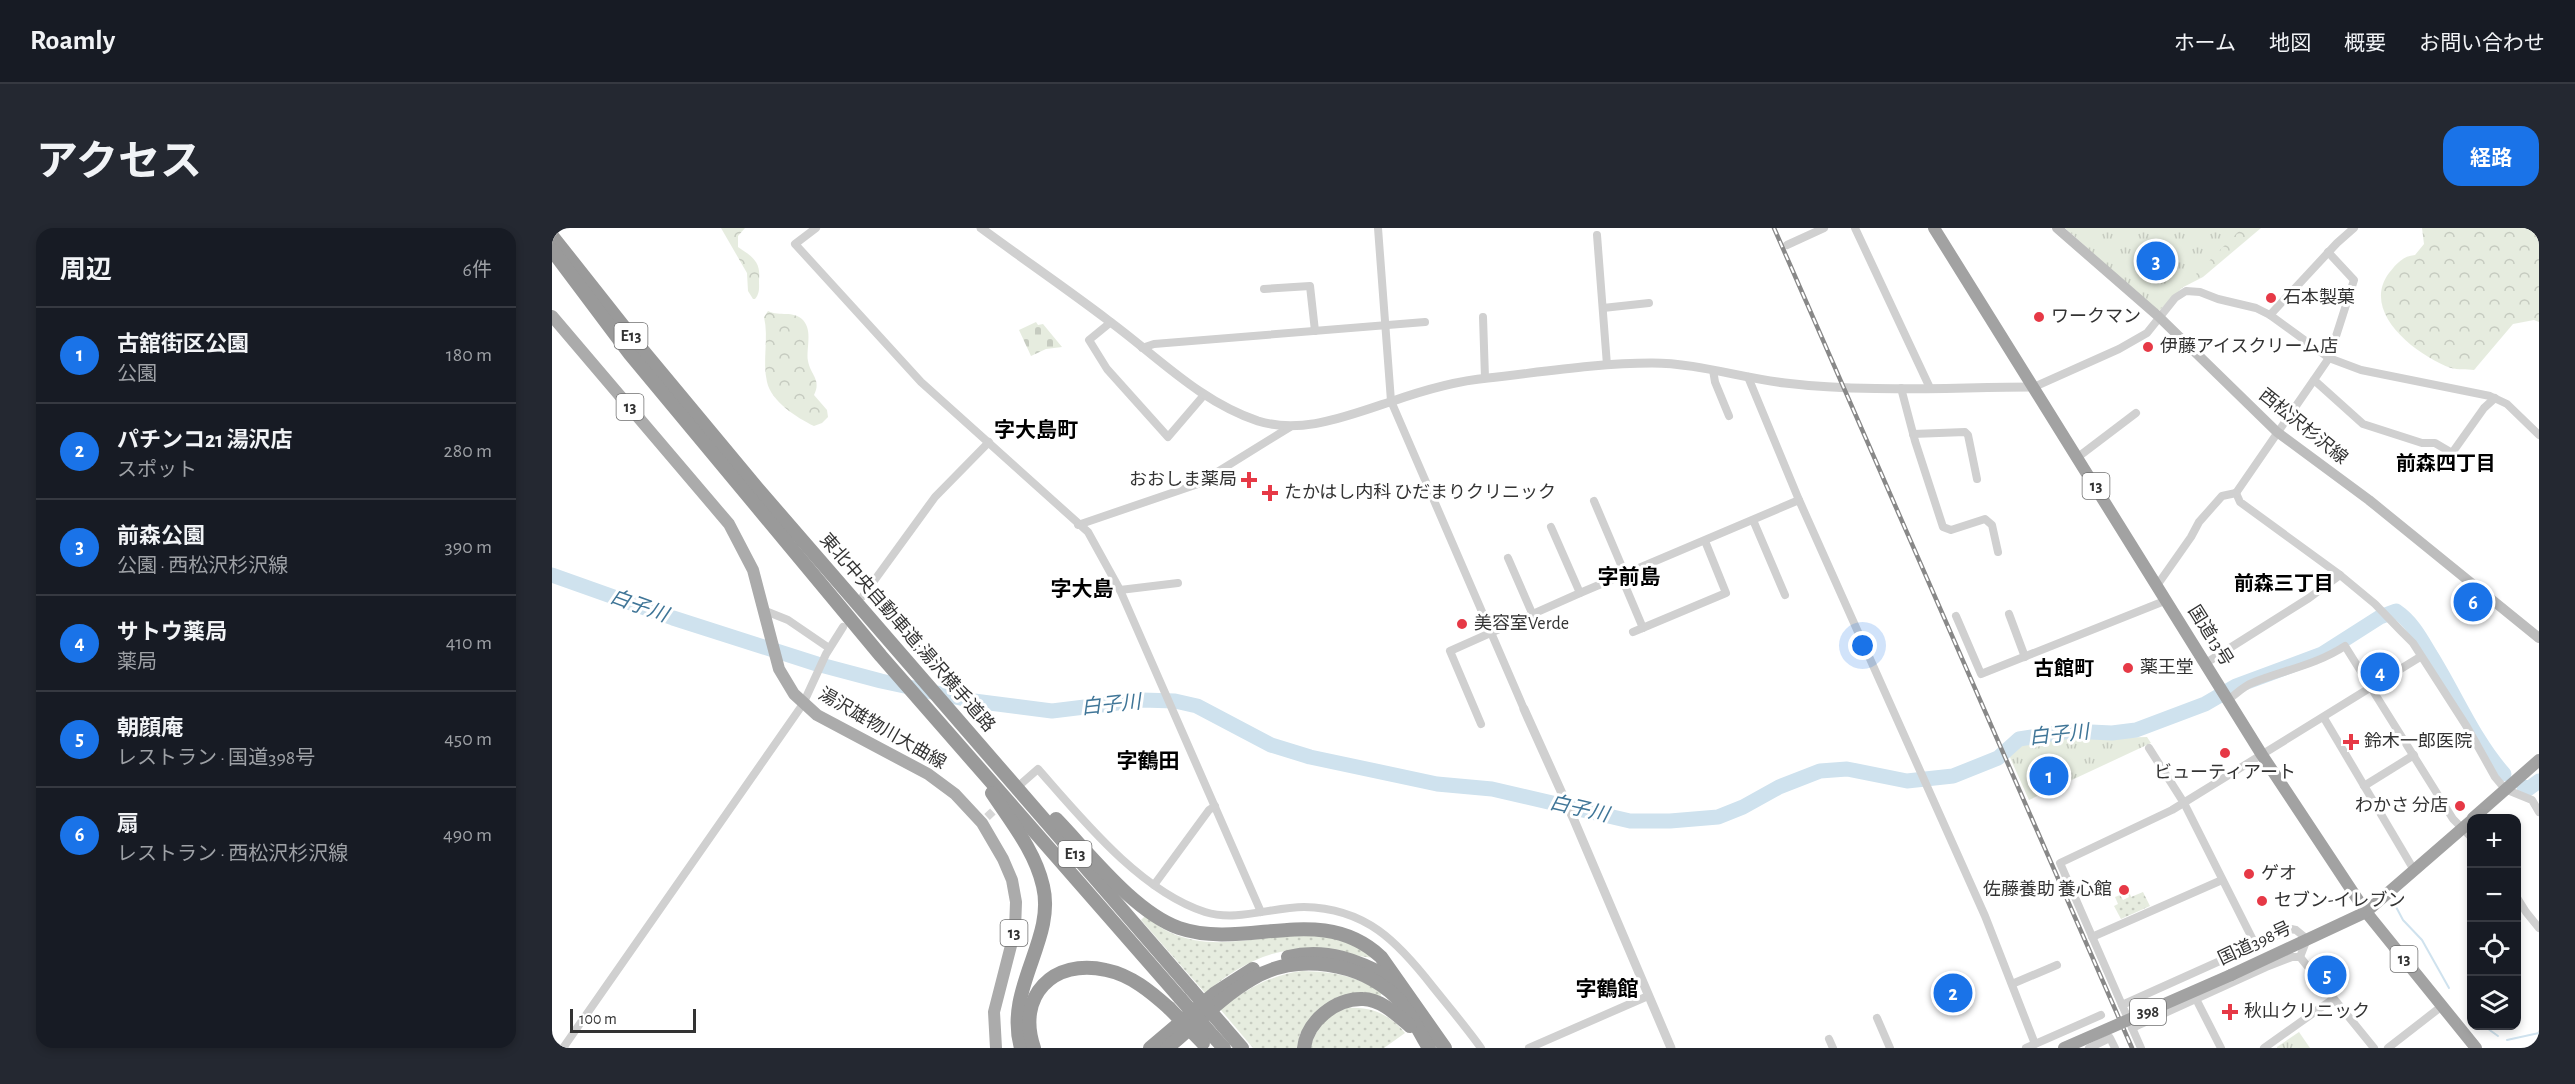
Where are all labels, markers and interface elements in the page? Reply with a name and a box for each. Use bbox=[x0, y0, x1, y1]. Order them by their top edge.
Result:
text: Roamly bbox=[30, 27, 115, 55]
text: ホーム bbox=[2174, 33, 2236, 54]
text: 地図 bbox=[2269, 33, 2311, 54]
text: 概要 bbox=[2344, 33, 2386, 54]
text: お問い合わせ bbox=[2419, 33, 2545, 54]
button: 経路 bbox=[2443, 126, 2539, 186]
text: アクセス bbox=[36, 141, 202, 183]
pin: 3 bbox=[2136, 238, 2176, 284]
text: 周辺 bbox=[60, 257, 112, 283]
text: 6件 bbox=[463, 260, 492, 280]
place label: 石本製菓 bbox=[2283, 287, 2355, 307]
marker: 石本製菓 bbox=[2264, 291, 2278, 305]
place label: ワークマン bbox=[2051, 307, 2141, 326]
marker: ワークマン bbox=[2032, 310, 2046, 324]
road number: E13 bbox=[614, 323, 648, 349]
text: 古舘街区公園 bbox=[117, 333, 249, 355]
place label: 伊藤アイスクリーム店 bbox=[2160, 336, 2338, 356]
marker: 伊藤アイスクリーム店 bbox=[2141, 340, 2155, 354]
text: 1 bbox=[76, 345, 83, 365]
text: 180 m bbox=[446, 345, 492, 365]
text: 公園 bbox=[117, 364, 157, 384]
street label: 西松沢杉沢線 bbox=[2255, 384, 2352, 468]
road number: 13 bbox=[616, 394, 644, 420]
district label: 字大島町 bbox=[994, 419, 1078, 441]
text: パチンコ21 湯沢店 bbox=[117, 429, 293, 451]
text: 2 bbox=[75, 441, 84, 461]
text: 280 m bbox=[444, 441, 492, 461]
district label: 前森四丁目 bbox=[2396, 452, 2496, 474]
text: スポット bbox=[117, 460, 197, 480]
place label: おおしま薬局 bbox=[1129, 470, 1237, 489]
marker: おおしま薬局 bbox=[1242, 473, 1256, 487]
road number: 13 bbox=[2082, 473, 2110, 499]
place label: たかはし内科 ひだまりクリニック bbox=[1284, 483, 1556, 502]
marker: たかはし内科 ひだまりクリニック bbox=[1261, 484, 1279, 502]
text: 前森公園 bbox=[117, 525, 205, 547]
street label: 東北中央自動車道;湯沢横手道路 bbox=[816, 529, 999, 736]
text: 3 bbox=[75, 537, 84, 557]
text: 390 m bbox=[445, 537, 492, 557]
text: 公園 · 西松沢杉沢線 bbox=[117, 556, 288, 576]
district label: 字前島 bbox=[1598, 565, 1661, 588]
district label: 前森三丁目 bbox=[2234, 572, 2334, 594]
district label: 字大島 bbox=[1051, 578, 1114, 600]
pin: 6 bbox=[2454, 580, 2492, 625]
water label: 白子川 bbox=[607, 585, 673, 626]
street label: 国道13号 bbox=[2184, 602, 2237, 669]
place label: 美容室Verde bbox=[1474, 613, 1569, 633]
marker: 美容室Verde bbox=[1455, 617, 1469, 631]
text: サトウ薬局 bbox=[117, 621, 227, 643]
your location bbox=[1848, 631, 1877, 660]
text: 4 bbox=[74, 633, 85, 653]
text: 410 m bbox=[446, 633, 492, 653]
pin: 4 bbox=[2360, 650, 2400, 694]
text: 薬局 bbox=[117, 652, 157, 672]
district label: 古館町 bbox=[2034, 658, 2094, 679]
place label: 薬王堂 bbox=[2140, 658, 2194, 677]
marker: 薬王堂 bbox=[2121, 661, 2135, 675]
street label: 湯沢雄物川大曲線 bbox=[815, 683, 950, 773]
water label: 白子川 bbox=[1080, 691, 1144, 718]
text: 朝顔庵 bbox=[117, 717, 183, 739]
water label: 白子川 bbox=[2028, 721, 2092, 748]
text: 5 bbox=[75, 729, 84, 749]
text: 450 m bbox=[444, 729, 492, 749]
place label: 鈴木一郎医院 bbox=[2364, 732, 2472, 751]
marker: 鈴木一郎医院 bbox=[2342, 733, 2360, 751]
marker: ビューティアート bbox=[2218, 746, 2232, 760]
text: レストラン · 国道398号 bbox=[117, 748, 315, 768]
district label: 字鶴田 bbox=[1117, 750, 1180, 772]
pin: 1 bbox=[2030, 754, 2068, 798]
place label: ビューティアート bbox=[2154, 763, 2296, 782]
water label: 白子川 bbox=[1548, 792, 1613, 826]
place label: わかさ 分店 bbox=[2355, 796, 2448, 815]
marker: わかさ 分店 bbox=[2453, 799, 2467, 813]
text: 扇 bbox=[117, 813, 139, 835]
map controls bbox=[2467, 814, 2521, 1030]
button: + bbox=[2467, 814, 2521, 868]
text: 6 bbox=[75, 825, 84, 845]
text: 490 m bbox=[443, 825, 492, 845]
road number: E13 bbox=[1058, 841, 1092, 867]
text: レストラン · 西松沢杉沢線 bbox=[117, 844, 348, 864]
place label: ゲオ bbox=[2261, 864, 2297, 883]
marker: ゲオ bbox=[2242, 867, 2256, 881]
button: − bbox=[2467, 868, 2521, 922]
place label: 佐藤養助 養心館 bbox=[1983, 879, 2112, 899]
marker: 佐藤養助 養心館 bbox=[2117, 883, 2131, 897]
place label: セブン-イレブン bbox=[2274, 890, 2406, 910]
marker: セブン-イレブン bbox=[2255, 894, 2269, 908]
street label: 国道398号 bbox=[2215, 917, 2294, 969]
road number: 13 bbox=[1000, 920, 1028, 946]
button: locate bbox=[2467, 922, 2521, 976]
road number: 13 bbox=[2390, 946, 2418, 972]
pin: 5 bbox=[2308, 952, 2346, 998]
pin: 2 bbox=[1934, 970, 1972, 1016]
button: layers bbox=[2467, 976, 2521, 1030]
district label: 字鶴館 bbox=[1576, 978, 1639, 1000]
road number: 398 bbox=[2130, 999, 2166, 1025]
place label: 秋山クリニック bbox=[2244, 1002, 2370, 1021]
marker: 秋山クリニック bbox=[2221, 1003, 2239, 1021]
scale bar bbox=[570, 1006, 696, 1034]
text: 100 m bbox=[579, 1011, 617, 1027]

